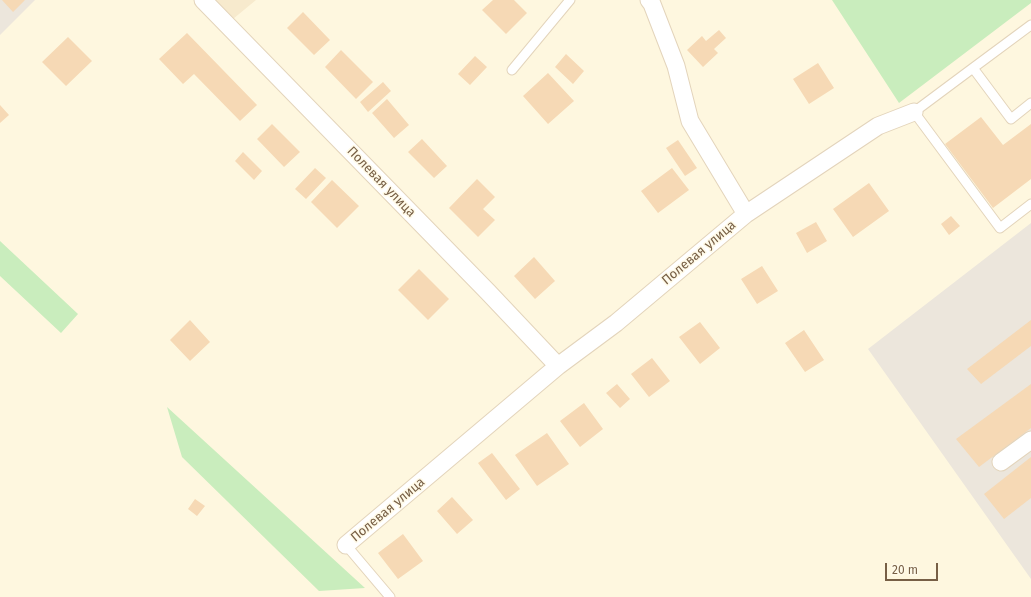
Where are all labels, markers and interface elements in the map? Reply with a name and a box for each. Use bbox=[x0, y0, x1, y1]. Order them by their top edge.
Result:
street label: Полевая улица bbox=[343, 144, 419, 220]
street label: Полевая улица bbox=[659, 217, 739, 289]
street label: Полевая улица bbox=[348, 474, 428, 546]
scale bar bbox=[887, 555, 940, 581]
text: 20 m bbox=[892, 563, 918, 577]

